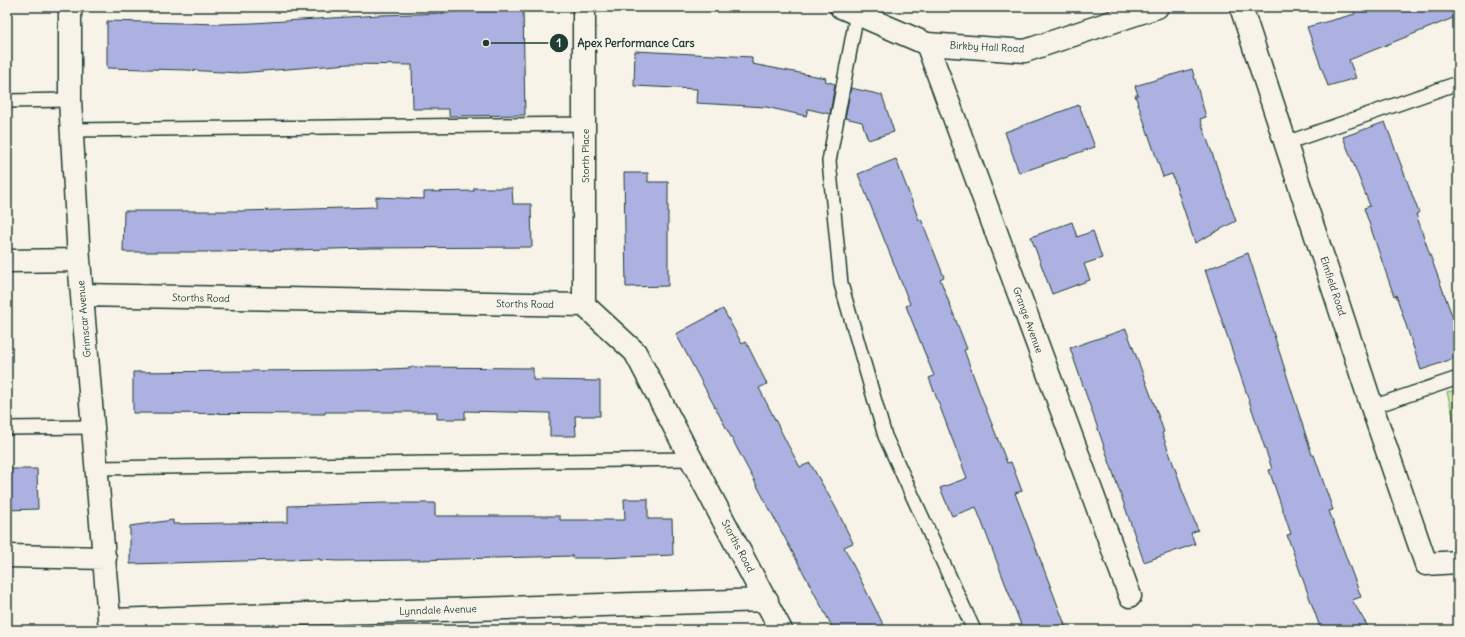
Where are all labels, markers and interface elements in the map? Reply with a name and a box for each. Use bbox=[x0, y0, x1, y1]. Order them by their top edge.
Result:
callout: Apex Performance Cars bbox=[549, 31, 702, 54]
text: 1 bbox=[557, 35, 561, 50]
text: Apex Performance Cars bbox=[577, 36, 695, 51]
street label: Birkby Hall Road bbox=[949, 39, 1025, 55]
street label: Storth Place bbox=[579, 129, 592, 183]
street label: Elmfield Road bbox=[1317, 255, 1349, 317]
street label: Grimscar Avenue bbox=[74, 280, 94, 358]
street label: Grange Avenue bbox=[1010, 285, 1046, 355]
street label: Storths Road bbox=[172, 291, 230, 305]
street label: Storths Road bbox=[496, 297, 554, 311]
street label: Storths Road bbox=[719, 517, 757, 575]
street label: Lynndale Avenue bbox=[399, 602, 477, 618]

